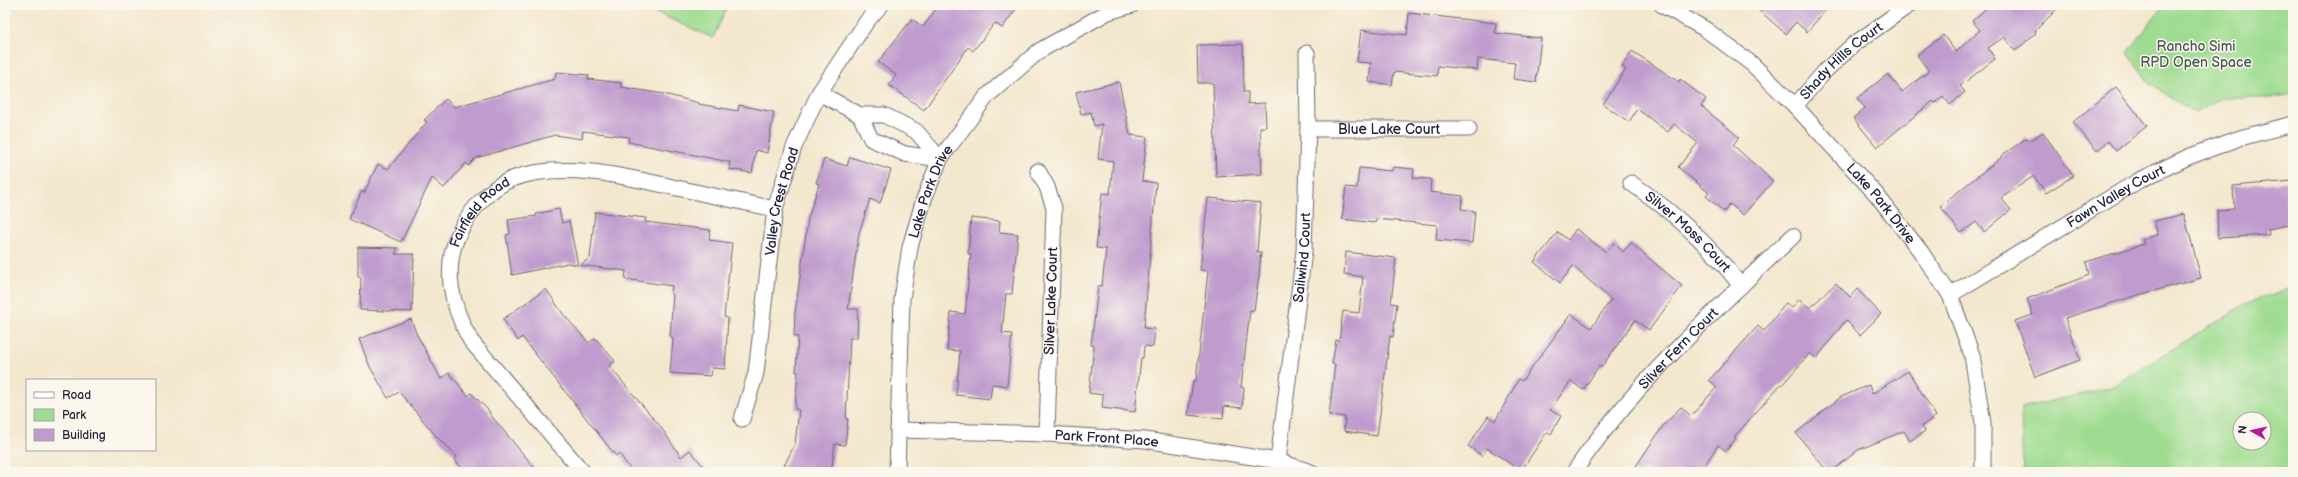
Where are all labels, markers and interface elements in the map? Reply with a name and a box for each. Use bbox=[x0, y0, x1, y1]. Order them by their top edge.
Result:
street label: Shady Hills Court bbox=[1796, 18, 1886, 103]
park label: Rancho Simi RPD Open Space bbox=[2140, 38, 2252, 71]
street label: Blue Lake Court bbox=[1338, 121, 1441, 138]
street label: Lake Park Drive bbox=[905, 141, 956, 240]
street label: Valley Crest Road bbox=[761, 145, 802, 256]
street label: Lake Park Drive bbox=[1843, 159, 1920, 247]
street label: Fawn Valley Court bbox=[2063, 161, 2168, 231]
street label: Fairfield Road bbox=[446, 173, 513, 249]
street label: Silver Moss Court bbox=[1642, 187, 1735, 276]
street label: Sailwind Court bbox=[1289, 211, 1314, 303]
street label: Silver Lake Court bbox=[1041, 246, 1061, 355]
street label: Silver Fern Court bbox=[1635, 304, 1722, 392]
legend bbox=[26, 379, 156, 451]
text: Road bbox=[62, 388, 91, 403]
text: Park bbox=[62, 408, 86, 423]
north arrow bbox=[2232, 411, 2272, 451]
text: N bbox=[2236, 425, 2250, 435]
street label: Park Front Place bbox=[1054, 426, 1160, 451]
text: Building bbox=[62, 428, 106, 443]

